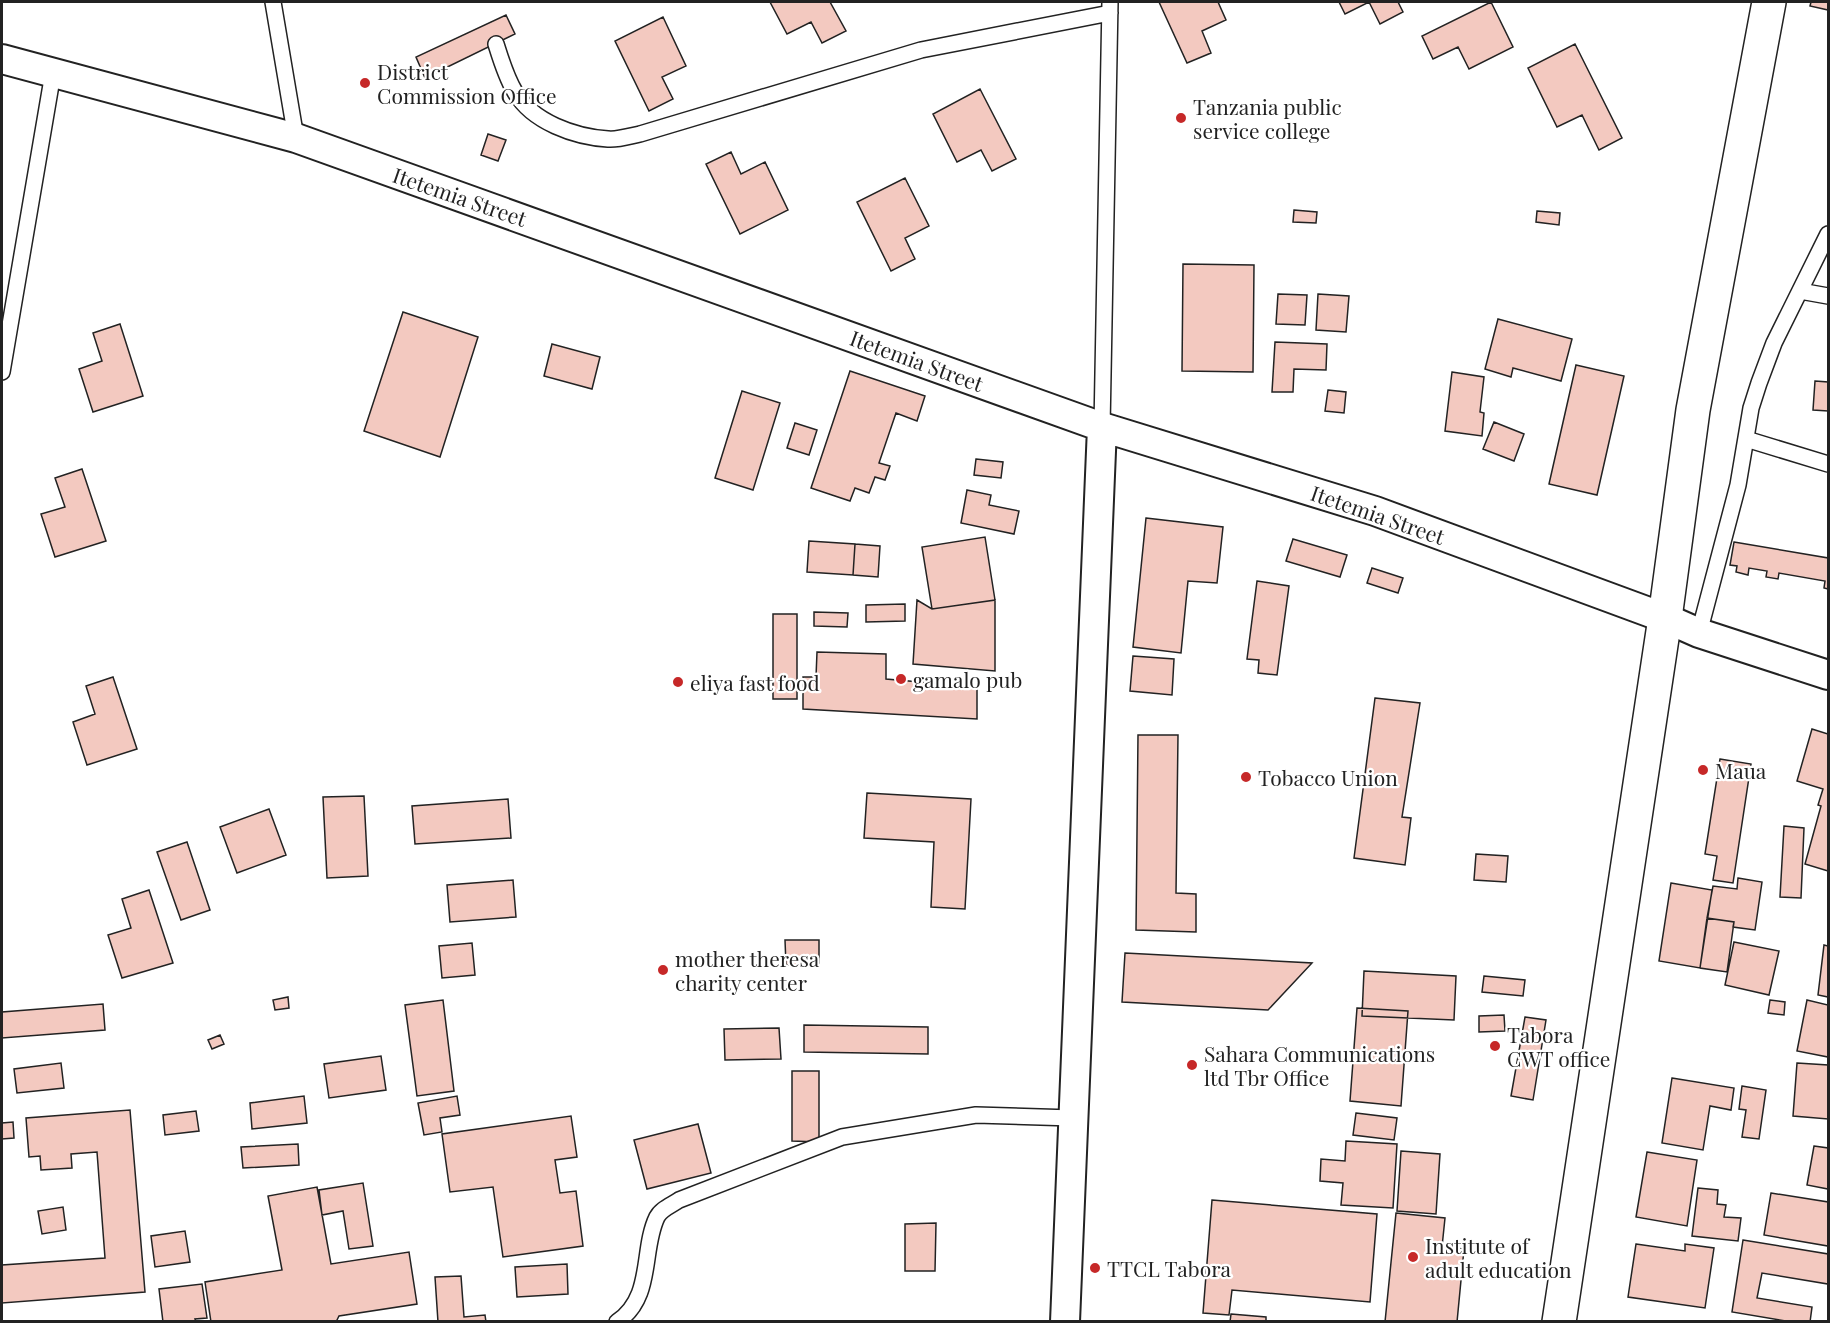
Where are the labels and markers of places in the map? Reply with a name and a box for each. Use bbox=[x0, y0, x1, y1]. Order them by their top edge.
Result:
place label: District Commission Office bbox=[377, 57, 557, 109]
marker: District Commission Office bbox=[358, 76, 372, 90]
place label: Tanzania public service college bbox=[1193, 92, 1342, 144]
marker: Tanzania public service college bbox=[1174, 111, 1188, 125]
place label: gamalo pub bbox=[913, 665, 1022, 693]
place label: eliya fast food bbox=[690, 668, 820, 696]
marker: gamalo pub bbox=[894, 672, 908, 686]
marker: eliya fast food bbox=[671, 675, 685, 689]
place label: Maua bbox=[1715, 756, 1767, 784]
place label: Tobacco Union bbox=[1258, 763, 1398, 791]
marker: Maua bbox=[1696, 763, 1710, 777]
marker: Tobacco Union bbox=[1239, 770, 1253, 784]
place label: mother theresa charity center bbox=[675, 944, 820, 996]
marker: mother theresa charity center bbox=[656, 963, 670, 977]
place label: Tabora CWT office bbox=[1507, 1020, 1610, 1072]
place label: Sahara Communications ltd Tbr Office bbox=[1204, 1039, 1435, 1091]
marker: Tabora CWT office bbox=[1488, 1039, 1502, 1053]
marker: Sahara Communications ltd Tbr Office bbox=[1185, 1058, 1199, 1072]
place label: Institute of adult education bbox=[1425, 1231, 1572, 1283]
marker: Institute of adult education bbox=[1406, 1250, 1420, 1264]
place label: TTCL Tabora bbox=[1107, 1254, 1231, 1282]
marker: TTCL Tabora bbox=[1088, 1261, 1102, 1275]

